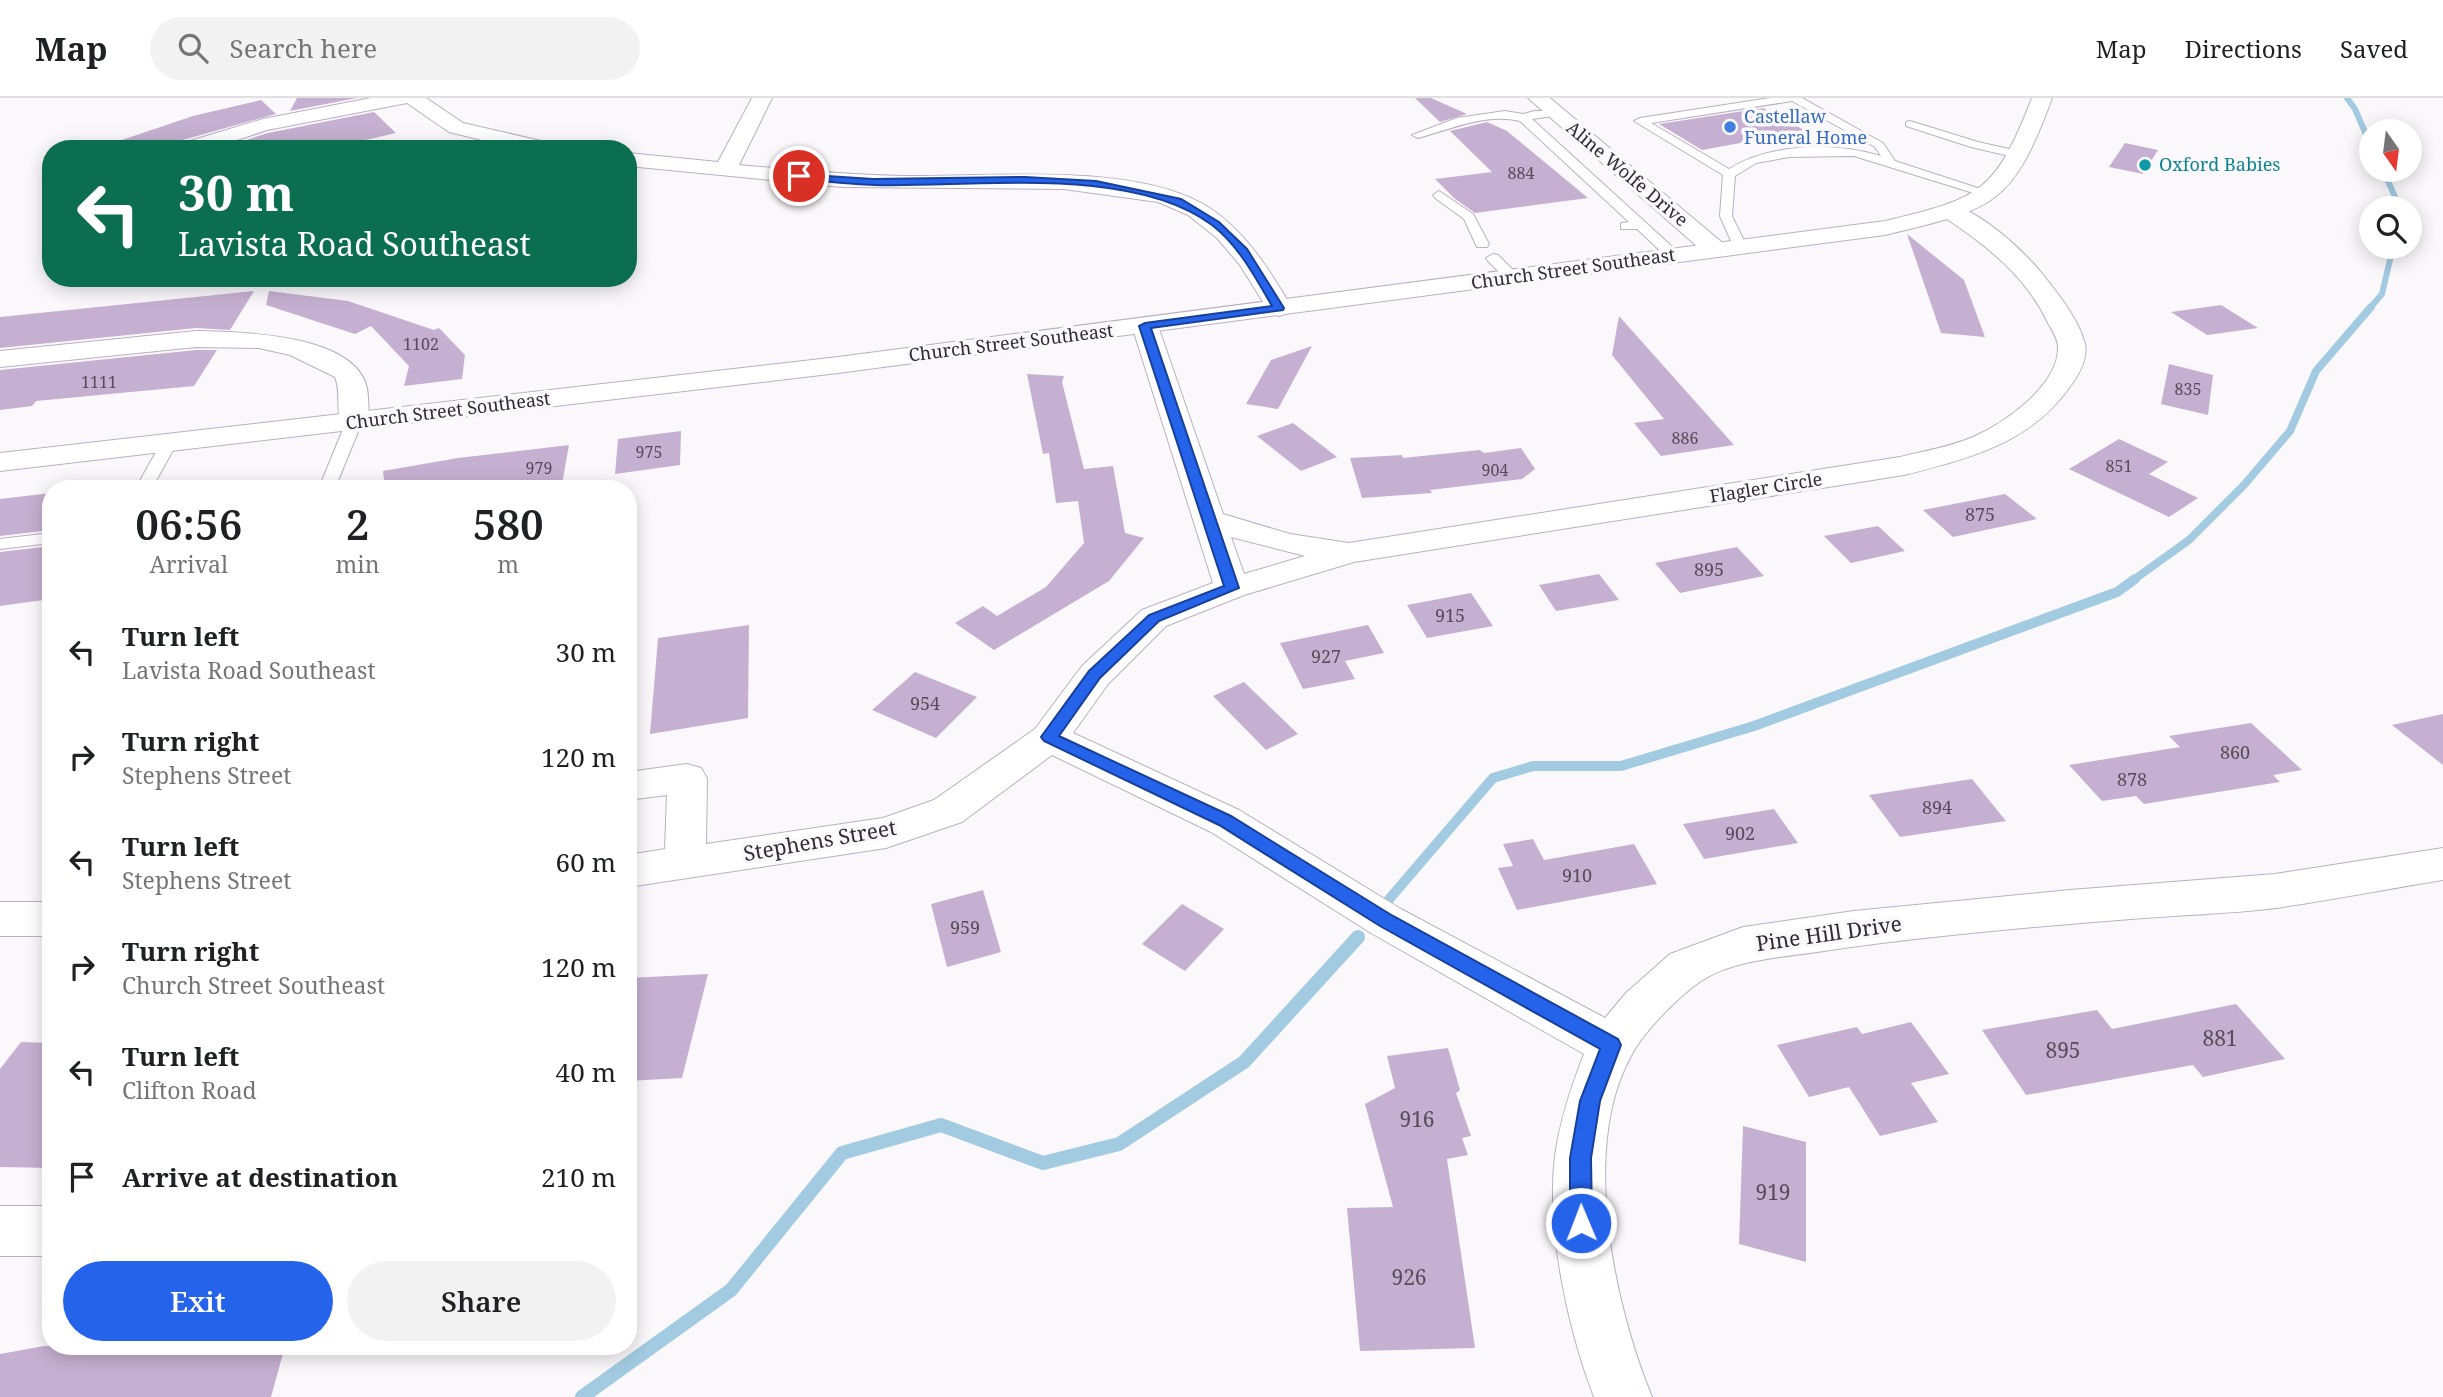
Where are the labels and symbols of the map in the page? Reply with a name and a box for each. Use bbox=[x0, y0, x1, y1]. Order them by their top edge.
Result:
place label: Castellaw Funeral Home bbox=[1744, 104, 1867, 149]
street label: Aline Wolfe Drive bbox=[1562, 115, 1694, 231]
marker: Castellaw Funeral Home bbox=[1722, 119, 1738, 135]
north arrow bbox=[2359, 119, 2422, 182]
pin bbox=[769, 146, 829, 206]
place label: Oxford Babies bbox=[2159, 152, 2280, 176]
marker: Oxford Babies bbox=[2137, 157, 2153, 173]
house number: 884 bbox=[1508, 162, 1534, 184]
street label: Church Street Southeast bbox=[1469, 242, 1676, 294]
street label: Church Street Southeast bbox=[907, 318, 1114, 366]
house number: 1102 bbox=[403, 333, 439, 355]
house number: 1111 bbox=[81, 371, 117, 393]
house number: 835 bbox=[2175, 378, 2201, 400]
street label: Church Street Southeast bbox=[344, 386, 551, 434]
house number: 886 bbox=[1672, 427, 1698, 449]
house number: 975 bbox=[636, 441, 662, 463]
house number: 851 bbox=[2106, 455, 2132, 477]
house number: 979 bbox=[526, 457, 552, 479]
house number: 904 bbox=[1482, 459, 1508, 481]
street label: Flagler Circle bbox=[1708, 466, 1824, 508]
house number: 875 bbox=[1965, 502, 1995, 526]
house number: 895 bbox=[1694, 557, 1724, 581]
house number: 915 bbox=[1435, 603, 1465, 627]
house number: 927 bbox=[1311, 644, 1341, 668]
house number: 954 bbox=[910, 691, 940, 715]
house number: 860 bbox=[2220, 740, 2250, 764]
house number: 878 bbox=[2117, 767, 2147, 791]
house number: 894 bbox=[1922, 795, 1952, 819]
street label: Stephens Street bbox=[741, 813, 898, 867]
house number: 902 bbox=[1725, 821, 1755, 845]
house number: 910 bbox=[1562, 863, 1592, 887]
street label: Pine Hill Drive bbox=[1754, 909, 1903, 957]
house number: 959 bbox=[950, 915, 980, 939]
house number: 881 bbox=[2202, 1024, 2238, 1052]
house number: 895 bbox=[2045, 1036, 2081, 1064]
house number: 916 bbox=[1399, 1105, 1435, 1133]
house number: 919 bbox=[1755, 1178, 1791, 1206]
position arrow bbox=[1544, 1186, 1618, 1260]
house number: 926 bbox=[1391, 1263, 1427, 1291]

